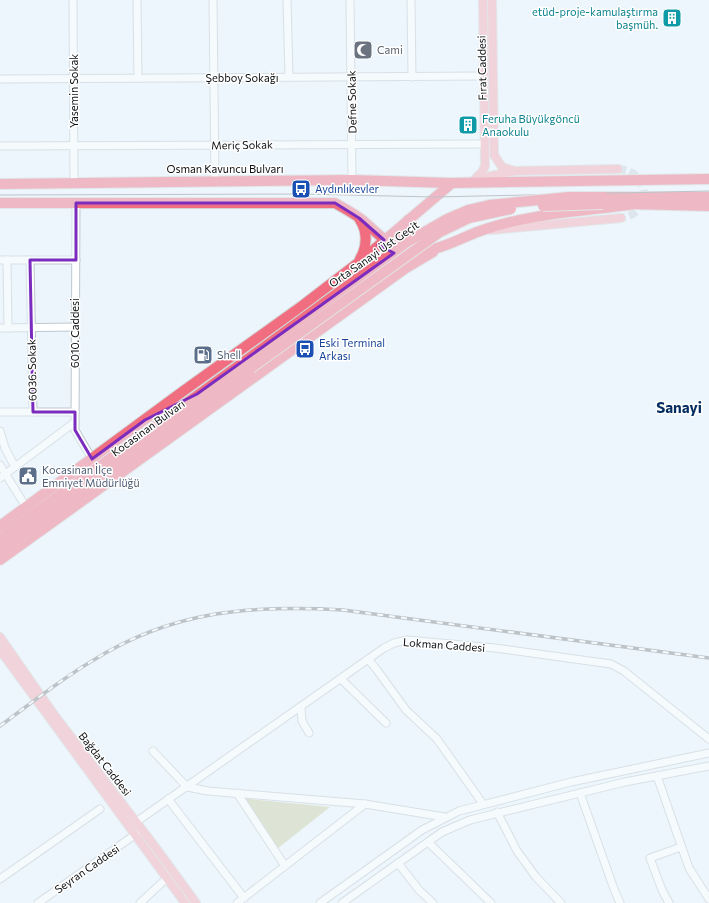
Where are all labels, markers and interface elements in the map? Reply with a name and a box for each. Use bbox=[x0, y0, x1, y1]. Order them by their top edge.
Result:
place label: etüd-proje-kamulaştırma başmüh. bbox=[532, 5, 658, 31]
building icon: etüd-proje-kamulaştırma başmüh. bbox=[661, 7, 683, 29]
street label: Fırat Caddesi bbox=[474, 35, 489, 101]
mosque icon: Cami bbox=[352, 39, 374, 61]
place label: Cami bbox=[377, 43, 403, 56]
street label: Yasemin Sokak bbox=[67, 54, 80, 128]
street label: Defne Sokak bbox=[344, 70, 359, 134]
street label: Şebboy Sokağı bbox=[206, 71, 278, 84]
place label: Feruha Büyükgöncü Anaokulu bbox=[482, 112, 580, 138]
building icon: Feruha Büyükgöncü Anaokulu bbox=[457, 114, 479, 136]
street label: Meriç Sokak bbox=[211, 137, 273, 152]
street label: Osman Kavuncu Bulvarı bbox=[166, 162, 284, 175]
bus stop icon: Aydınlıkevler bbox=[290, 178, 312, 200]
place label: Aydınlıkevler bbox=[315, 182, 379, 195]
street label: Orta Sanayi Üst Geçit bbox=[326, 217, 422, 290]
street label: 6010. Caddesi bbox=[68, 298, 81, 368]
place label: Eski Terminal Arkası bbox=[319, 336, 385, 362]
bus stop icon: Eski Terminal Arkası bbox=[294, 338, 316, 360]
street label: 6036. Sokak bbox=[24, 339, 39, 401]
fuel station icon: Shell bbox=[192, 344, 214, 366]
place label: Shell bbox=[217, 348, 241, 361]
street label: Kocasinan Bulvarı bbox=[108, 397, 187, 459]
district label: Sanayi bbox=[656, 398, 702, 416]
place label: Kocasinan İlçe Emniyet Müdürlüğü bbox=[42, 462, 140, 489]
public building icon: Kocasinan İlçe Emniyet Müdürlüğü bbox=[17, 465, 39, 487]
street label: Lokman Caddesi bbox=[403, 635, 486, 654]
street label: Bağdat Caddesi bbox=[77, 729, 134, 798]
street label: Seyran Caddesi bbox=[52, 841, 122, 896]

